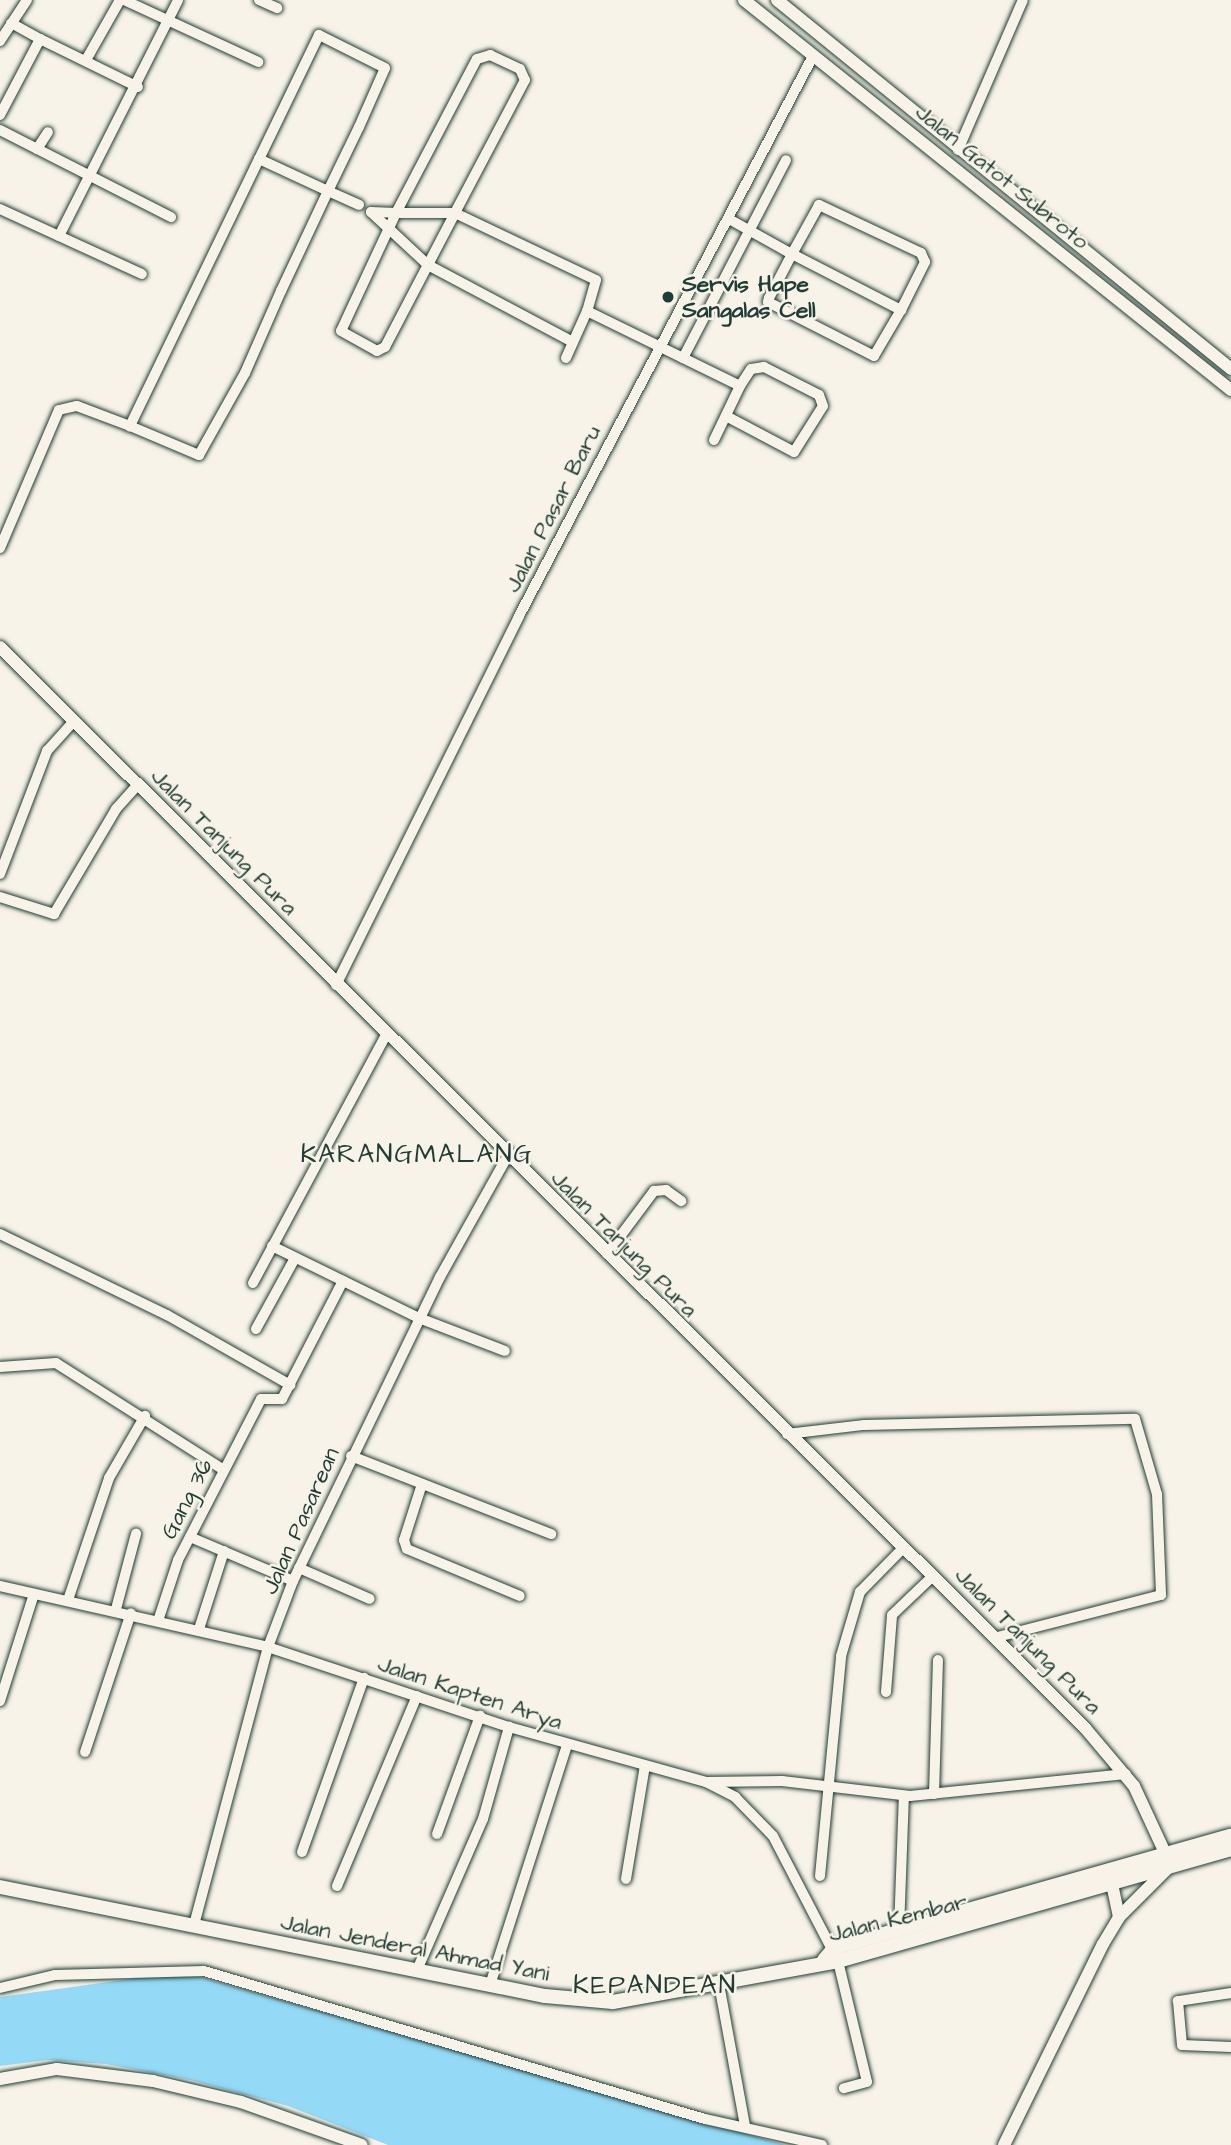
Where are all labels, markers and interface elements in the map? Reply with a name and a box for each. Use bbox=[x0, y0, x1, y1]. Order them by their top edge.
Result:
street label: Jalan Gatot Subroto bbox=[910, 98, 1094, 256]
place label: Servis Hape Sangalas Cell bbox=[682, 270, 816, 324]
marker: Servis Hape Sangalas Cell bbox=[660, 289, 676, 305]
street label: Jalan Pasar Baru bbox=[499, 421, 607, 597]
street label: Jalan Tanjung Pura bbox=[145, 763, 303, 921]
district label: KARANGMALANG bbox=[302, 1139, 532, 1171]
street label: Jalan Tanjung Pura bbox=[545, 1165, 703, 1323]
street label: Jalan Pasarean bbox=[256, 1443, 346, 1599]
street label: Gang 36 bbox=[155, 1454, 219, 1544]
street label: Jalan Tanjung Pura bbox=[949, 1562, 1107, 1720]
street label: Jalan Kapten Arya bbox=[374, 1650, 566, 1736]
street label: Jalan Kembar bbox=[826, 1887, 970, 1949]
street label: Jalan Jenderal Ahmad Yani bbox=[278, 1908, 552, 1988]
district label: KEPANDEAN bbox=[574, 1970, 736, 2002]

